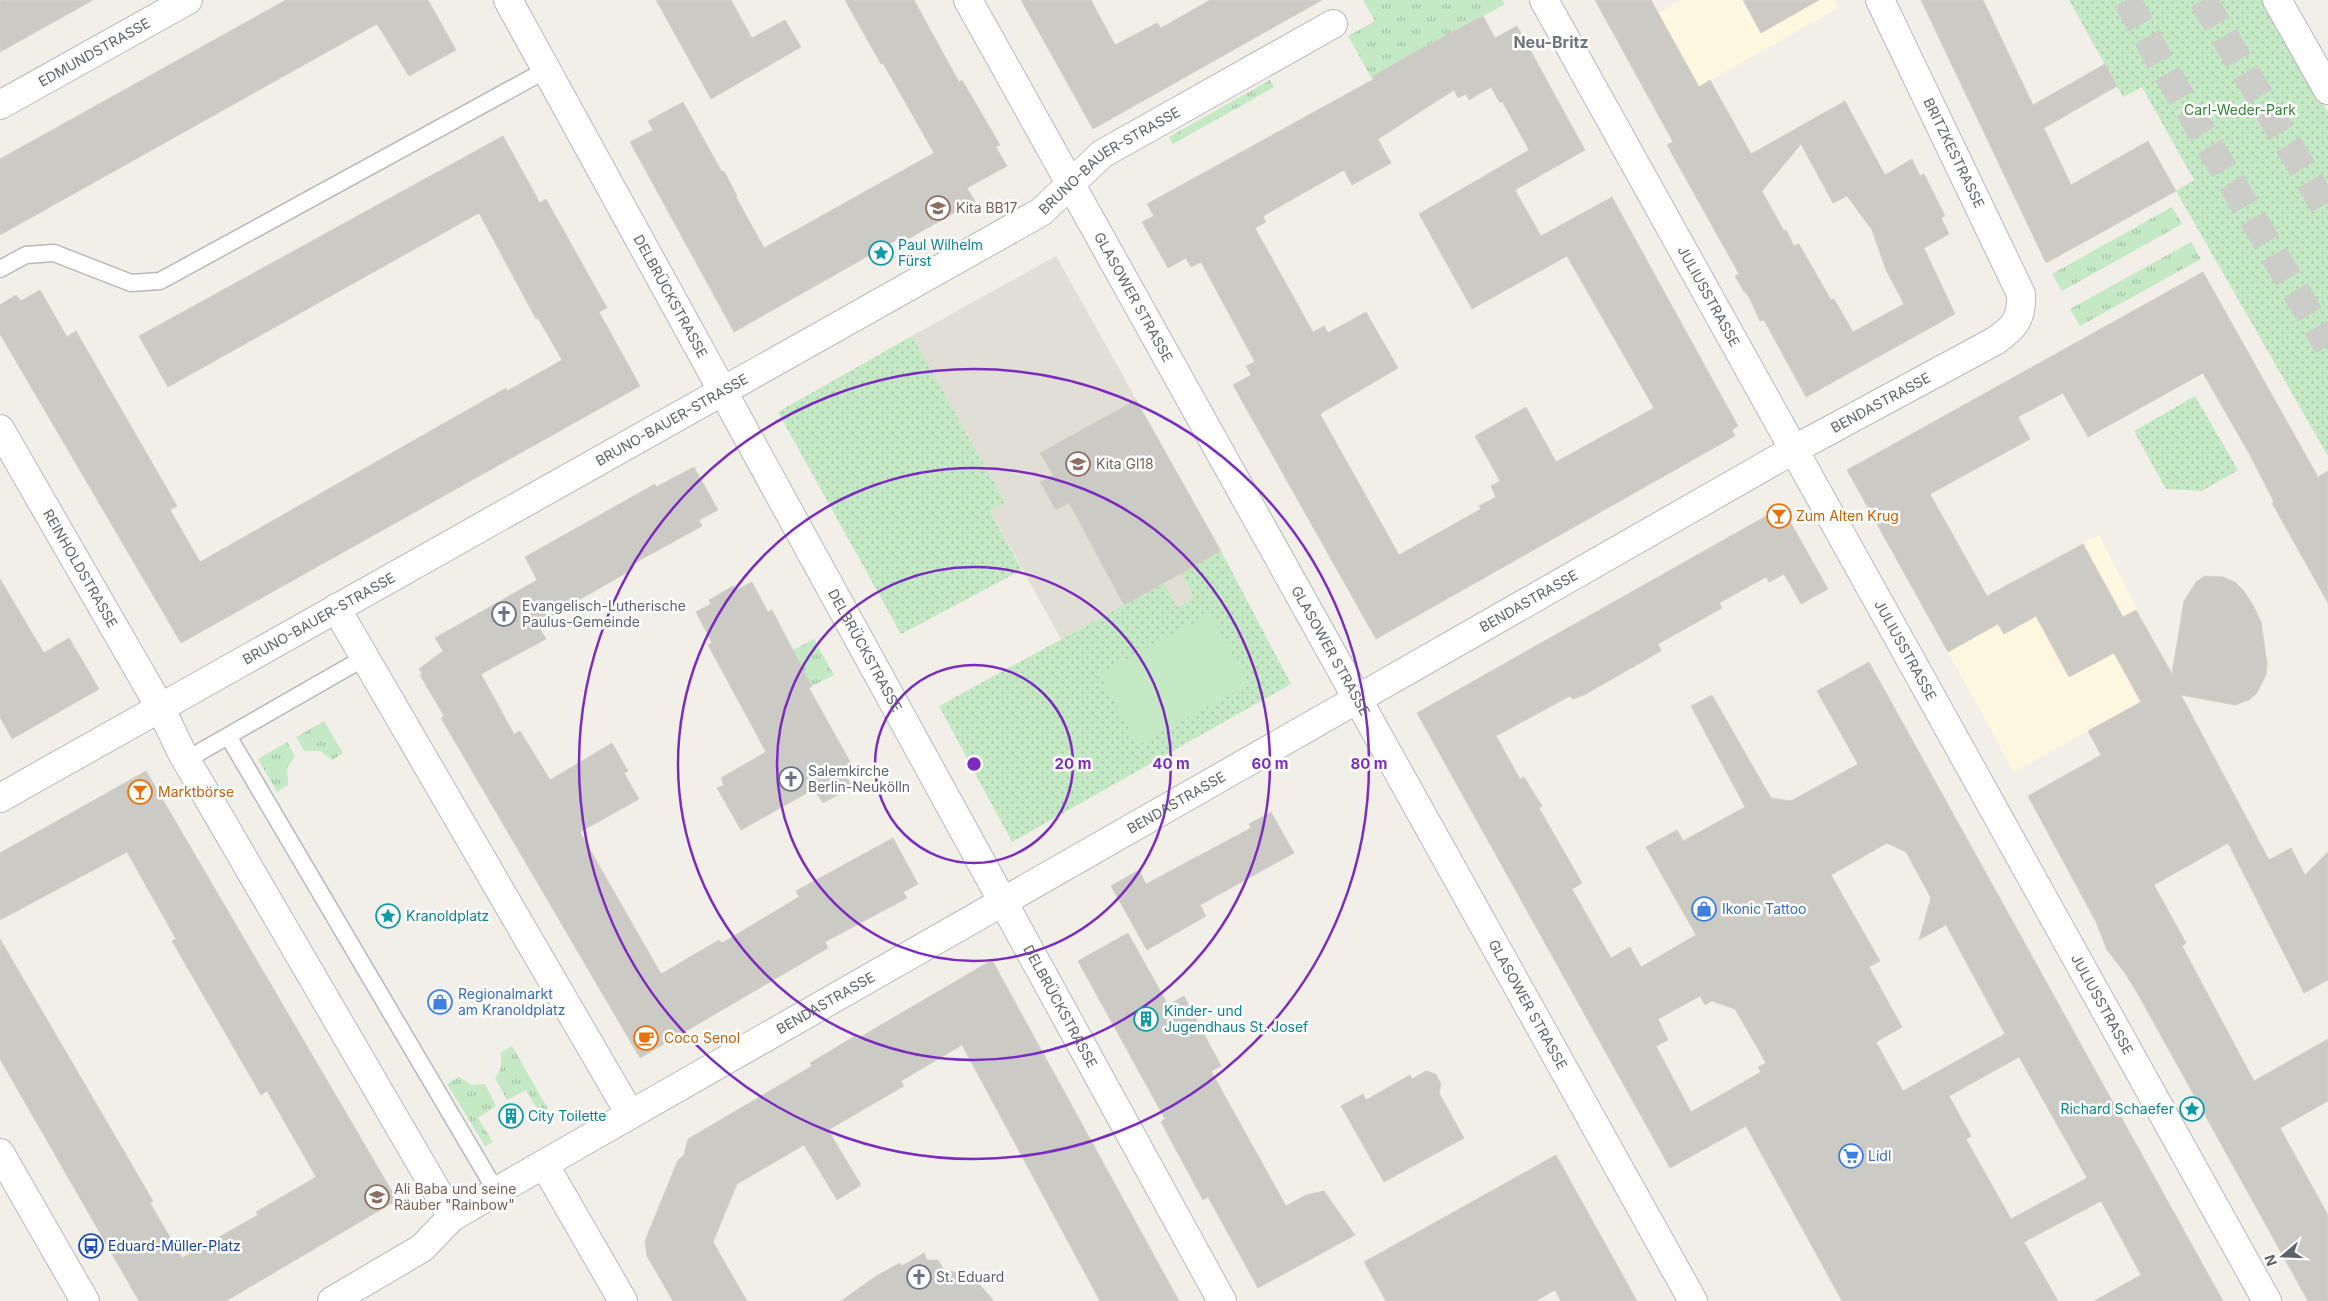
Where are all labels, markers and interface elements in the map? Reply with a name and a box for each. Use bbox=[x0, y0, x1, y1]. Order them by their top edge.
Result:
street label: EDMUNDSTRASSE bbox=[35, 14, 153, 90]
district label: Neu-Britz bbox=[1513, 32, 1589, 52]
street label: BRITZKESTRASSE bbox=[1920, 95, 1989, 211]
park label: Carl-Weder-Park bbox=[2184, 101, 2296, 118]
street label: BRUNO-BAUER-STRASSE bbox=[1035, 103, 1183, 218]
school or university icon: Kita BB17 bbox=[925, 195, 951, 221]
place label: Kita BB17 bbox=[956, 199, 1017, 216]
street label: GLASOWER STRASSE bbox=[1091, 229, 1177, 365]
street label: DELBRÜCKSTRASSE bbox=[630, 232, 712, 361]
place label: Paul Wilhelm Fürst bbox=[898, 236, 983, 269]
place icon: Paul Wilhelm Fürst bbox=[868, 240, 894, 266]
street label: JULIUSSTRASSE bbox=[1674, 243, 1744, 349]
street label: BENDASTRASSE bbox=[1828, 369, 1933, 436]
street label: BRUNO-BAUER-STRASSE bbox=[592, 370, 751, 469]
school or university icon: Kita Gl18 bbox=[1065, 451, 1091, 477]
place label: Kita Gl18 bbox=[1096, 455, 1154, 472]
bar icon: Zum Alten Krug bbox=[1766, 503, 1792, 529]
street label: REINHOLDSTRASSE bbox=[40, 506, 122, 631]
place label: Zum Alten Krug bbox=[1796, 507, 1899, 524]
street label: BENDASTRASSE bbox=[1476, 566, 1581, 635]
street label: BRUNO-BAUER-STRASSE bbox=[239, 568, 398, 668]
street label: GLASOWER STRASSE bbox=[1288, 583, 1374, 718]
street label: DELBRÜCKSTRASSE bbox=[825, 586, 906, 715]
place label: Evangelisch-Lutherische Paulus-Gemeinde bbox=[522, 597, 686, 630]
street label: JULIUSSTRASSE bbox=[1871, 597, 1941, 703]
church icon: Evangelisch-Lutherische Paulus-Gemeinde bbox=[491, 601, 517, 627]
text: 20 m bbox=[1055, 754, 1091, 773]
text: 40 m bbox=[1152, 754, 1190, 773]
text: 60 m bbox=[1251, 754, 1289, 773]
text: 80 m bbox=[1350, 754, 1388, 773]
centre of rings bbox=[965, 755, 983, 773]
place label: Salemkirche Berlin-Neukölln bbox=[808, 762, 910, 795]
church icon: Salemkirche Berlin-Neukölln bbox=[778, 766, 804, 792]
street label: BENDASTRASSE bbox=[1124, 767, 1228, 837]
bar icon: Marktbörse bbox=[127, 779, 153, 805]
place label: Marktbörse bbox=[158, 783, 234, 800]
shop icon: Ikonic Tattoo bbox=[1691, 896, 1717, 922]
place label: Ikonic Tattoo bbox=[1722, 900, 1806, 917]
place icon: Kranoldplatz bbox=[375, 903, 401, 929]
place label: Kranoldplatz bbox=[406, 907, 489, 924]
street label: GLASOWER STRASSE bbox=[1485, 936, 1571, 1072]
street label: DELBRÜCKSTRASSE bbox=[1020, 942, 1101, 1071]
street label: JULIUSSTRASSE bbox=[2068, 951, 2137, 1057]
street label: BENDASTRASSE bbox=[773, 968, 877, 1037]
place label: Regionalmarkt am Kranoldplatz bbox=[458, 985, 565, 1018]
shop icon: Regionalmarkt am Kranoldplatz bbox=[427, 989, 453, 1015]
place label: Kinder- und Jugendhaus St. Josef bbox=[1164, 1002, 1308, 1035]
building icon: Kinder- und Jugendhaus St. Josef bbox=[1133, 1006, 1159, 1032]
cafe icon: Coco Senol bbox=[633, 1025, 659, 1051]
place label: Coco Senol bbox=[664, 1029, 740, 1046]
place icon: Richard Schaefer bbox=[2179, 1096, 2205, 1122]
place label: Richard Schaefer bbox=[2060, 1100, 2174, 1117]
building icon: City Toilette bbox=[498, 1103, 524, 1129]
place label: City Toilette bbox=[528, 1107, 606, 1124]
supermarket icon: Lidl bbox=[1838, 1143, 1864, 1169]
place label: Lidl bbox=[1868, 1147, 1891, 1164]
place label: Ali Baba und seine Räuber "Rainbow" bbox=[394, 1180, 516, 1213]
school or university icon: Ali Baba und seine Räuber "Rainbow" bbox=[364, 1184, 390, 1210]
north arrow bbox=[2258, 1231, 2308, 1281]
bus stop icon: Eduard-Müller-Platz bbox=[78, 1233, 104, 1259]
place label: Eduard-Müller-Platz bbox=[108, 1237, 241, 1254]
text: N bbox=[2260, 1253, 2280, 1268]
church icon: St. Eduard bbox=[906, 1264, 932, 1290]
place label: St. Eduard bbox=[936, 1268, 1004, 1285]

